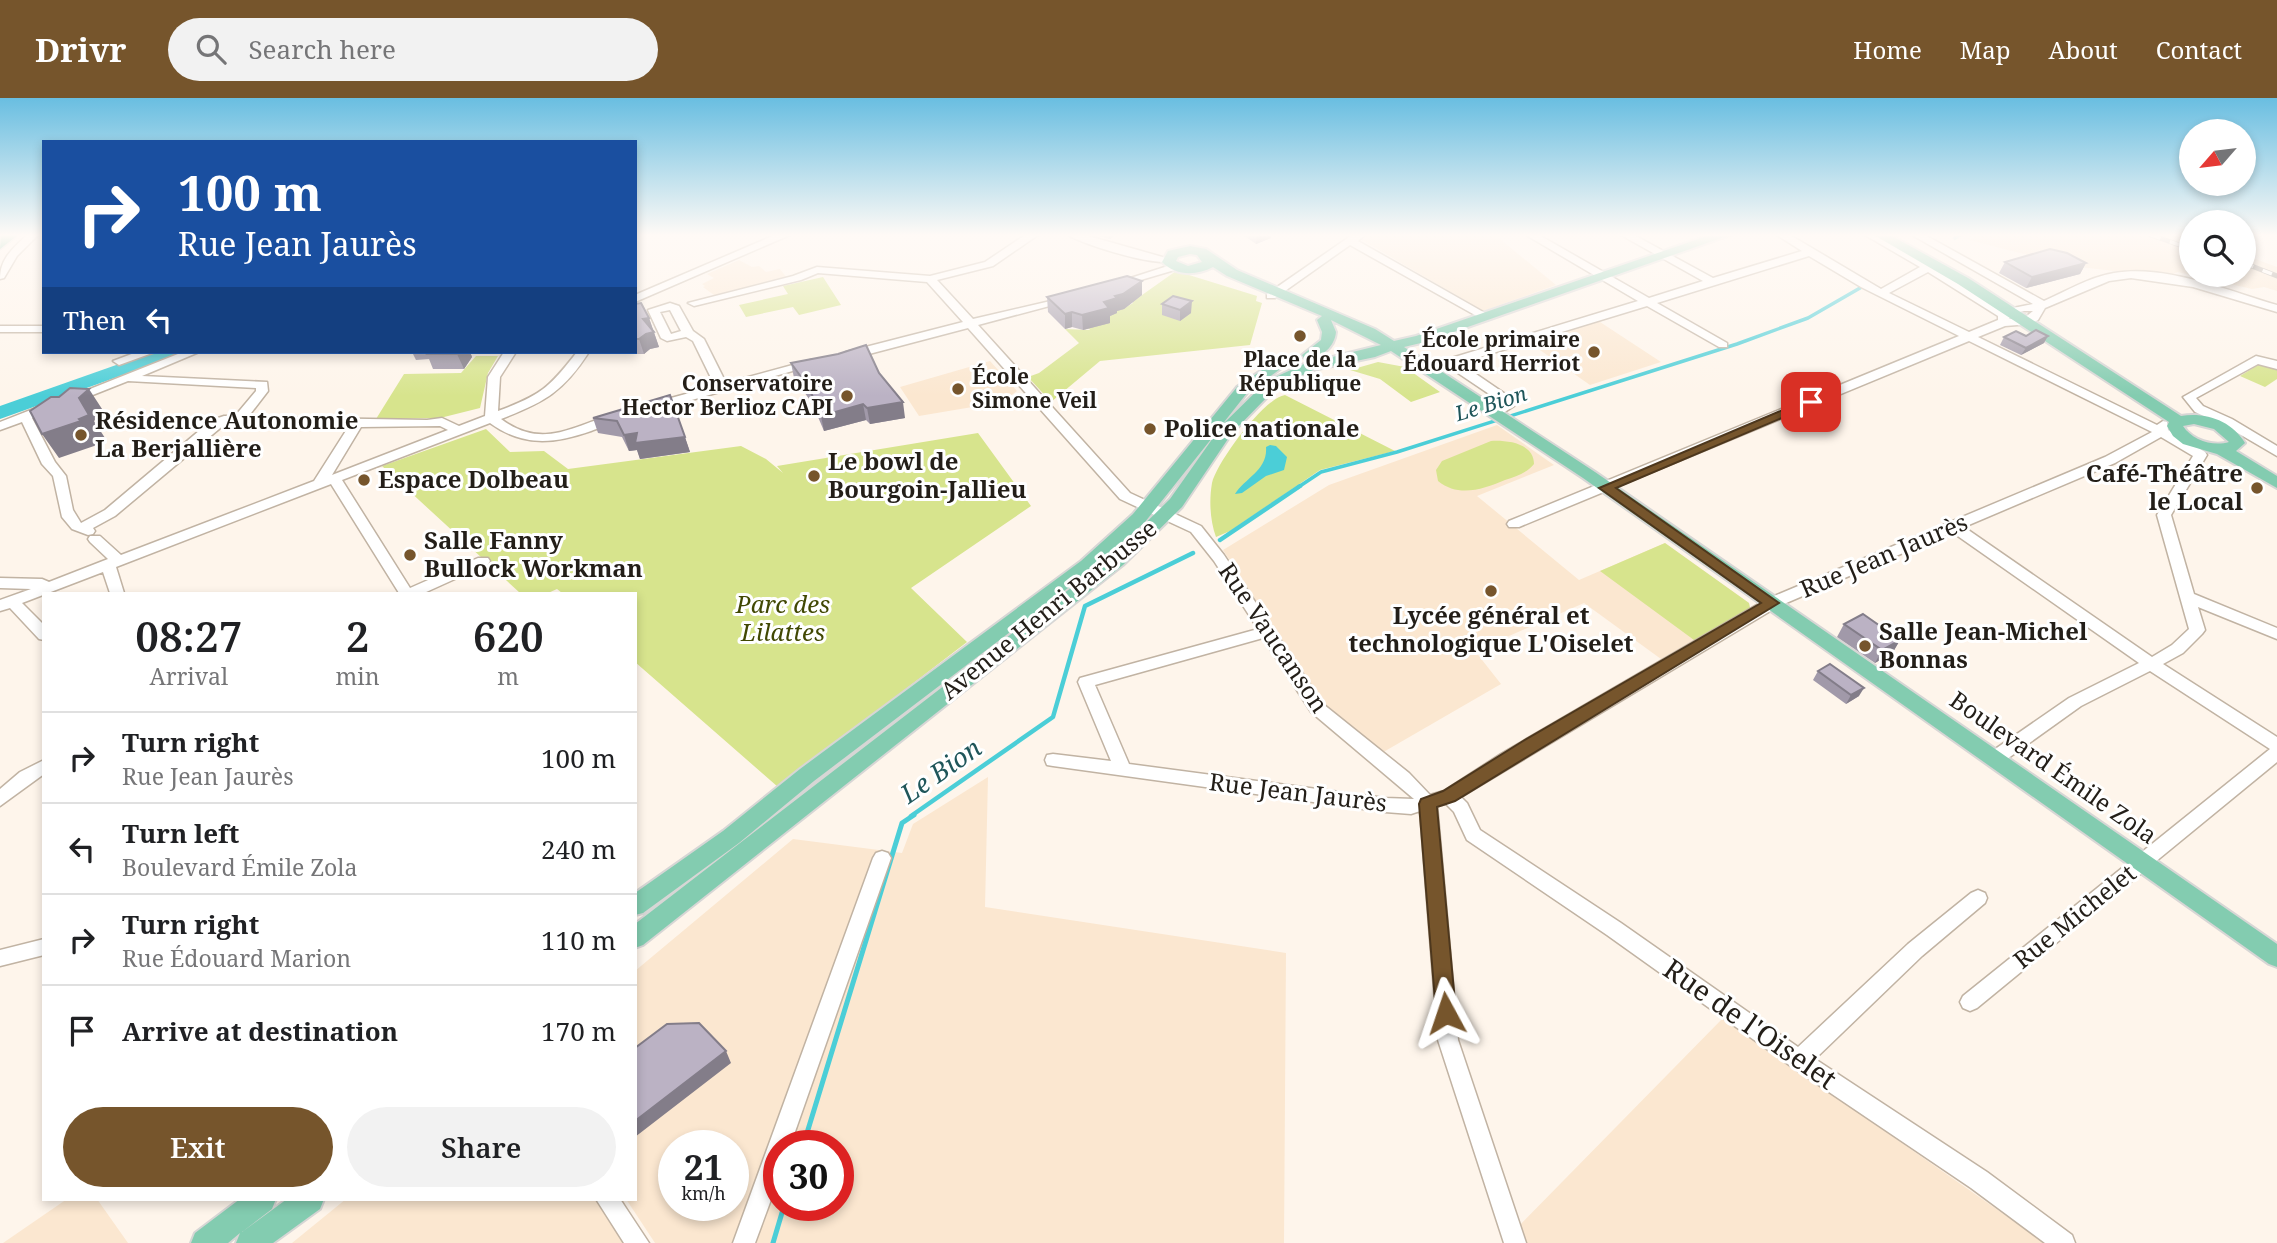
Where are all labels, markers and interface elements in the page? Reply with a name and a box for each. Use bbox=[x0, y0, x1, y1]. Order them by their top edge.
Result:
search box bbox=[168, 18, 658, 81]
text: Drivr bbox=[35, 27, 126, 72]
icon: search bbox=[192, 30, 230, 68]
text: Search here bbox=[248, 31, 396, 67]
text: Home bbox=[1853, 33, 1922, 66]
text: Map bbox=[1960, 33, 2011, 66]
text: About bbox=[2049, 33, 2118, 66]
text: Contact bbox=[2156, 33, 2242, 66]
north arrow bbox=[2179, 119, 2256, 196]
map controls bbox=[2179, 119, 2256, 287]
text: 100 m bbox=[178, 159, 322, 225]
icon: right bbox=[63, 168, 154, 259]
button: search bbox=[2179, 210, 2256, 287]
text: Rue Jean Jaurès bbox=[178, 222, 417, 265]
icon: left bbox=[140, 301, 178, 339]
text: Then bbox=[63, 302, 126, 338]
place label: École primaire Édouard Herriot bbox=[1403, 325, 1580, 377]
marker: Place de la République bbox=[1292, 328, 1308, 344]
marker: École primaire Édouard Herriot bbox=[1586, 344, 1602, 360]
place label: Place de la République bbox=[1239, 345, 1361, 397]
place label: École Simone Veil bbox=[972, 362, 1097, 414]
place label: Conservatoire Hector Berlioz CAPI bbox=[622, 369, 833, 421]
pin bbox=[1781, 372, 1841, 432]
water label: Le Bion bbox=[1450, 379, 1530, 427]
marker: École Simone Veil bbox=[950, 381, 966, 397]
icon: arrive bbox=[1792, 383, 1830, 421]
marker: Conservatoire Hector Berlioz CAPI bbox=[839, 388, 855, 404]
place label: Résidence Autonomie La Berjallière bbox=[95, 403, 358, 464]
place label: Police nationale bbox=[1164, 411, 1359, 444]
marker: Police nationale bbox=[1142, 421, 1158, 437]
marker: Résidence Autonomie La Berjallière bbox=[73, 427, 89, 443]
place label: Le bowl de Bourgoin-Jallieu bbox=[828, 444, 1026, 505]
place label: Café-Théâtre le Local bbox=[2086, 456, 2244, 517]
place label: Espace Dolbeau bbox=[378, 462, 569, 495]
marker: Le bowl de Bourgoin-Jallieu bbox=[806, 468, 822, 484]
marker: Espace Dolbeau bbox=[356, 472, 372, 488]
marker: Café-Théâtre le Local bbox=[2249, 480, 2265, 496]
street label: Rue Jean Jaurès bbox=[1795, 504, 1972, 605]
street label: Avenue Henri Barbusse bbox=[933, 511, 1163, 706]
place label: Salle Fanny Bullock Workman bbox=[424, 523, 643, 584]
marker: Salle Fanny Bullock Workman bbox=[402, 547, 418, 563]
street label: Rue Vaucanson bbox=[1212, 556, 1337, 719]
marker: Lycée général et technologique L'Oiselet bbox=[1483, 583, 1499, 599]
park label: Parc des Lilattes bbox=[735, 587, 830, 648]
place label: Lycée général et technologique L'Oiselet bbox=[1348, 598, 1634, 659]
text: 08:27 bbox=[135, 607, 242, 664]
text: 2 bbox=[346, 607, 369, 664]
text: 620 bbox=[473, 607, 544, 664]
place label: Salle Jean-Michel Bonnas bbox=[1879, 614, 2088, 675]
marker: Salle Jean-Michel Bonnas bbox=[1857, 638, 1873, 654]
text: Arrival bbox=[149, 660, 228, 692]
text: min bbox=[336, 660, 380, 692]
text: m bbox=[497, 660, 519, 692]
street label: Boulevard Émile Zola bbox=[1944, 683, 2164, 851]
text: Turn right bbox=[122, 724, 259, 760]
water label: Le Bion bbox=[892, 729, 988, 812]
icon: right bbox=[63, 739, 101, 777]
text: 100 m bbox=[541, 740, 616, 776]
text: Rue Jean Jaurès bbox=[122, 760, 294, 792]
street label: Rue Jean Jaurès bbox=[1207, 764, 1389, 819]
text: Turn left bbox=[122, 815, 239, 851]
icon: left bbox=[63, 830, 101, 868]
text: 240 m bbox=[541, 831, 616, 867]
text: Boulevard Émile Zola bbox=[122, 851, 357, 883]
street label: Rue Michelet bbox=[2006, 856, 2142, 976]
text: Turn right bbox=[122, 906, 259, 942]
icon: right bbox=[63, 921, 101, 959]
text: 110 m bbox=[541, 922, 616, 958]
text: Rue Édouard Marion bbox=[122, 942, 351, 974]
street label: Rue de l'Oiselet bbox=[1656, 949, 1845, 1097]
position arrow bbox=[1409, 976, 1483, 1050]
icon: arrive bbox=[63, 1012, 101, 1050]
text: Arrive at destination bbox=[122, 1013, 398, 1049]
text: 170 m bbox=[541, 1013, 616, 1049]
button: Exit bbox=[63, 1107, 333, 1187]
button: Share bbox=[347, 1107, 616, 1187]
speed limit sign: 30 bbox=[763, 1130, 854, 1221]
text: 21 bbox=[684, 1143, 723, 1190]
text: km/h bbox=[681, 1181, 726, 1205]

